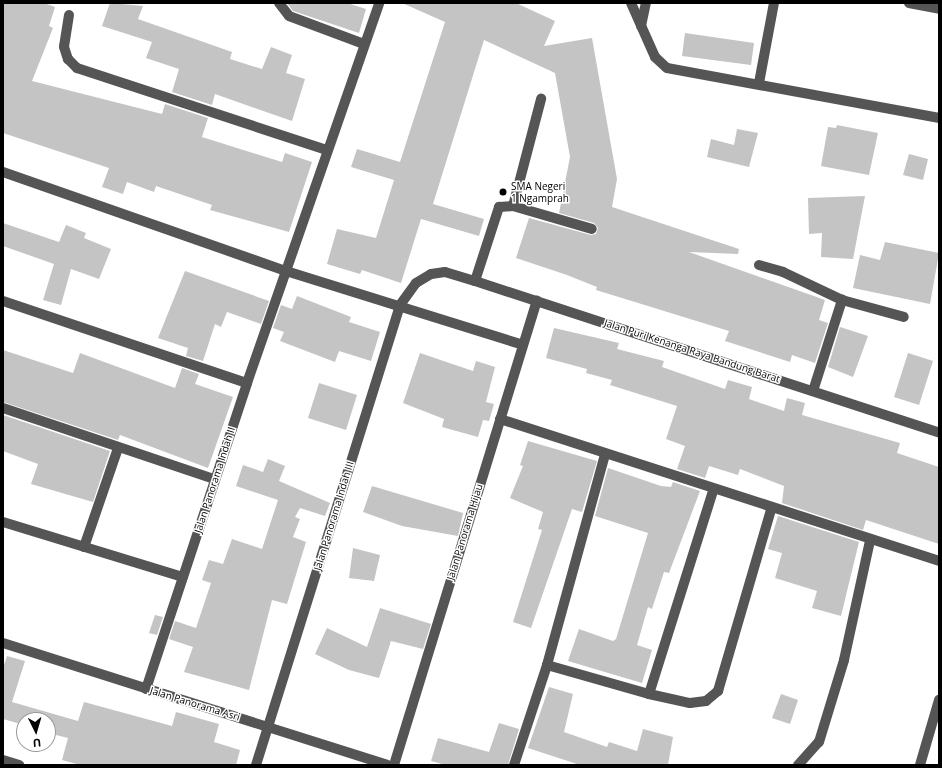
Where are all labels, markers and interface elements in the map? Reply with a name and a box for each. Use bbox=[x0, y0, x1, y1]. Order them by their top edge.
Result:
place label: SMA Negeri 1 Ngamprah bbox=[511, 180, 569, 204]
marker: SMA Negeri 1 Ngamprah bbox=[498, 187, 508, 197]
street label: Jalan Puri Kenanga Raya Bandung Barat bbox=[603, 317, 781, 385]
street label: Jalan Panorama Indah II bbox=[192, 425, 238, 535]
street label: Jalan Panorama Indah III bbox=[312, 460, 356, 572]
street label: Jalan Panorama Hijau bbox=[445, 482, 485, 582]
street label: Jalan Panorama Asri bbox=[149, 685, 241, 723]
north arrow bbox=[16, 712, 56, 752]
text: U bbox=[32, 736, 42, 751]

